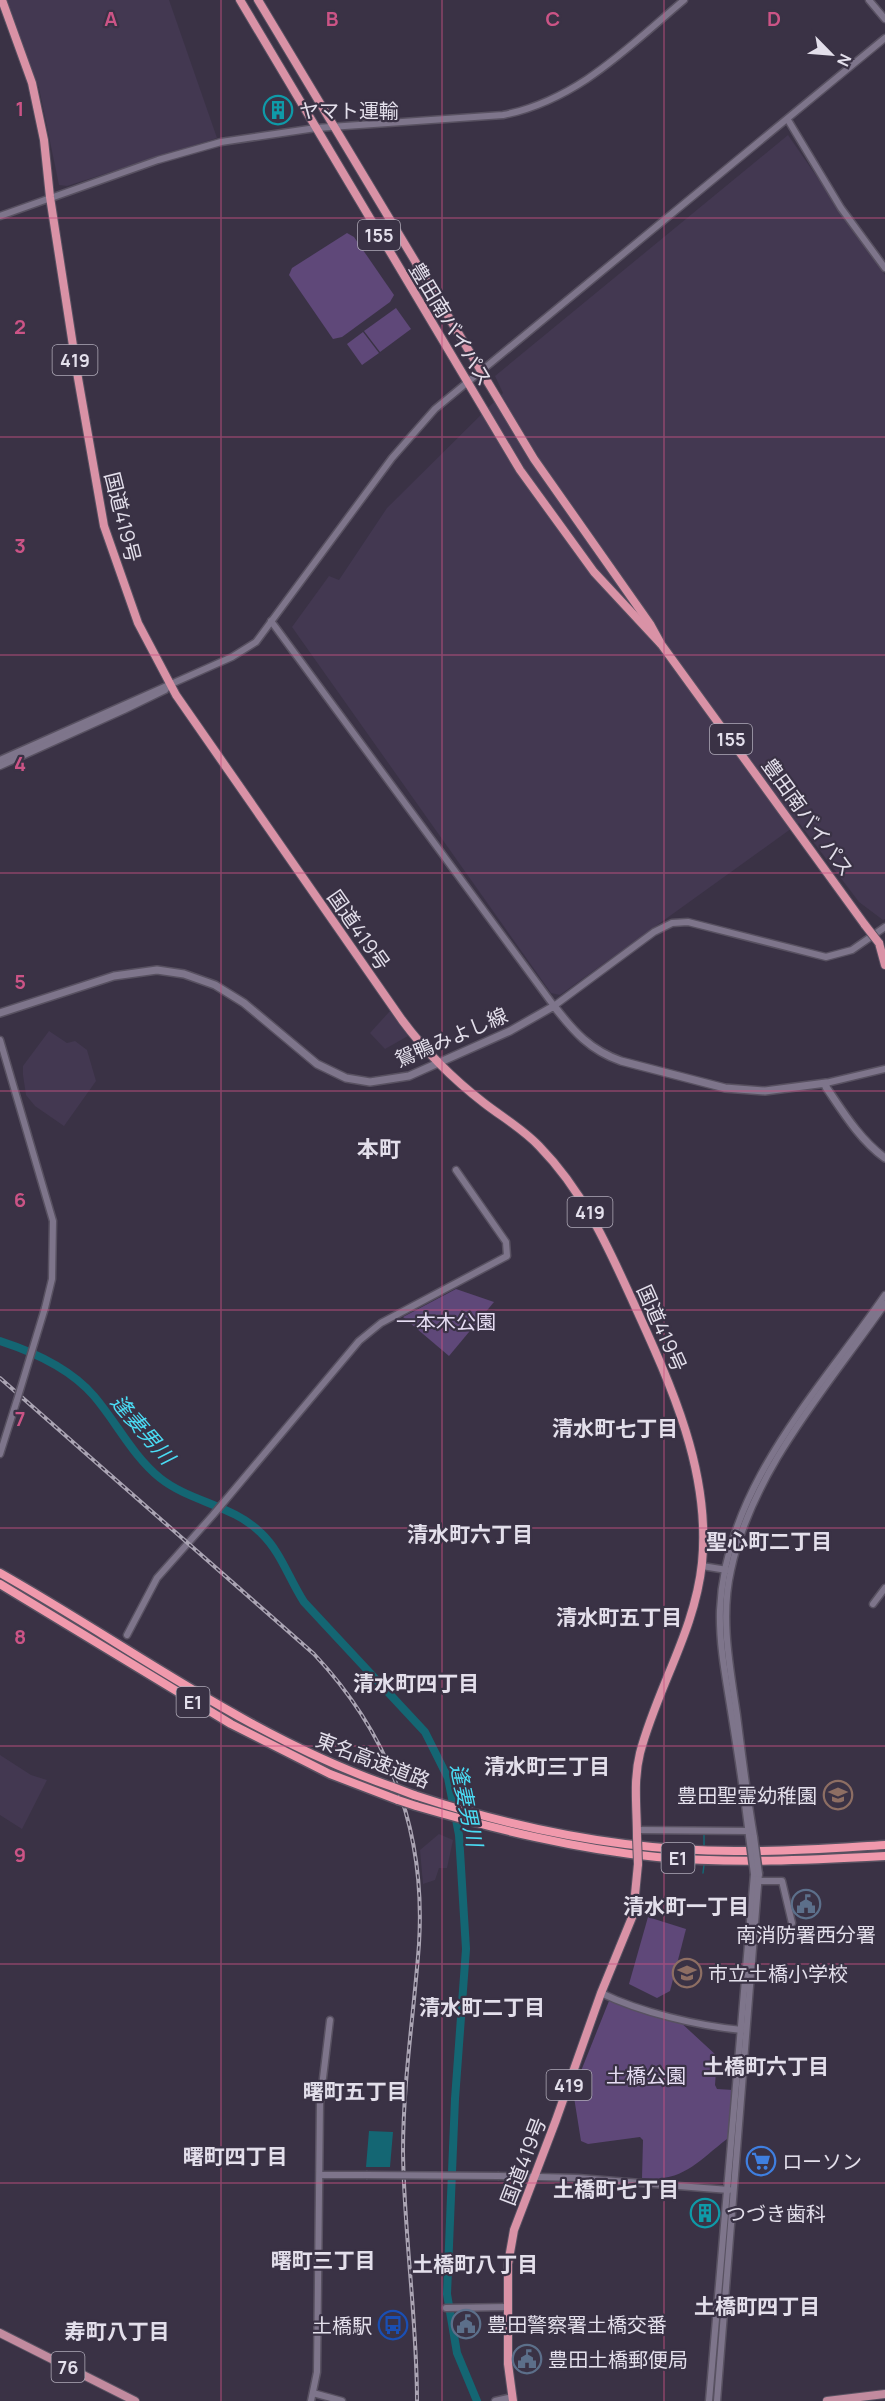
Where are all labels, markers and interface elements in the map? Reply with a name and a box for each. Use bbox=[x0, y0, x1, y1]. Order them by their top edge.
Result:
text: A bbox=[104, 5, 118, 32]
text: B bbox=[326, 5, 339, 32]
text: C bbox=[546, 5, 560, 32]
text: D bbox=[767, 5, 781, 32]
north arrow bbox=[801, 24, 861, 84]
text: N bbox=[832, 50, 857, 70]
building icon: ヤマト運輸 bbox=[262, 94, 294, 126]
text: 1 bbox=[16, 95, 24, 122]
place label: ヤマト運輸 bbox=[299, 97, 399, 124]
road number: 155 bbox=[358, 220, 400, 250]
street label: 豊田南バイパス bbox=[403, 257, 499, 391]
text: 2 bbox=[14, 313, 26, 340]
road number: 419 bbox=[52, 345, 98, 375]
street label: 国道419号 bbox=[99, 469, 147, 565]
text: 3 bbox=[14, 532, 26, 559]
road number: 155 bbox=[710, 724, 752, 754]
text: 4 bbox=[14, 750, 26, 777]
street label: 豊田南バイパス bbox=[756, 753, 860, 881]
street label: 国道419号 bbox=[322, 885, 396, 975]
text: 5 bbox=[14, 968, 26, 995]
street label: 鴛鴨みよし線 bbox=[390, 1001, 512, 1073]
district label: 本町 bbox=[357, 1134, 401, 1164]
text: 6 bbox=[14, 1186, 26, 1213]
road number: 419 bbox=[568, 1197, 612, 1227]
street label: 国道419号 bbox=[631, 1280, 693, 1376]
park label: 一本木公園 bbox=[396, 1308, 496, 1335]
water label: 逢妻男川 bbox=[105, 1388, 182, 1471]
text: 7 bbox=[15, 1405, 25, 1432]
district label: 清水町七丁目 bbox=[552, 1414, 678, 1442]
district label: 清水町六丁目 bbox=[407, 1520, 533, 1548]
district label: 聖心町二丁目 bbox=[706, 1527, 832, 1555]
district label: 清水町五丁目 bbox=[556, 1603, 682, 1631]
text: 8 bbox=[14, 1623, 26, 1650]
district label: 清水町四丁目 bbox=[353, 1669, 479, 1697]
road number: E1 bbox=[176, 1687, 210, 1717]
street label: 東名高速道路 bbox=[312, 1726, 434, 1794]
district label: 清水町三丁目 bbox=[484, 1752, 610, 1780]
water label: 逢妻男川 bbox=[445, 1761, 490, 1851]
school or university icon: 豊田聖霊幼稚園 bbox=[822, 1779, 854, 1811]
place label: 豊田聖霊幼稚園 bbox=[677, 1782, 817, 1809]
text: 9 bbox=[14, 1841, 26, 1868]
road number: E1 bbox=[662, 1843, 694, 1873]
public building icon: 南消防署西分署 bbox=[790, 1888, 822, 1920]
district label: 清水町一丁目 bbox=[623, 1892, 749, 1920]
place label: 南消防署西分署 bbox=[736, 1921, 876, 1948]
school or university icon: 市立土橋小学校 bbox=[671, 1957, 703, 1989]
place label: 市立土橋小学校 bbox=[708, 1960, 848, 1987]
district label: 清水町二丁目 bbox=[419, 1993, 545, 2021]
district label: 土橋町六丁目 bbox=[703, 2052, 829, 2080]
park label: 土橋公園 bbox=[606, 2062, 686, 2089]
road number: 419 bbox=[546, 2070, 592, 2100]
district label: 曙町五丁目 bbox=[303, 2077, 408, 2105]
street label: 国道419号 bbox=[494, 2113, 552, 2209]
district label: 曙町四丁目 bbox=[183, 2142, 288, 2170]
supermarket icon: ローソン bbox=[745, 2145, 777, 2177]
place label: ローソン bbox=[782, 2148, 862, 2175]
district label: 土橋町七丁目 bbox=[553, 2175, 679, 2203]
building icon: つづき歯科 bbox=[689, 2197, 721, 2229]
place label: つづき歯科 bbox=[726, 2200, 826, 2227]
district label: 曙町三丁目 bbox=[271, 2246, 376, 2274]
district label: 土橋町八丁目 bbox=[412, 2250, 538, 2278]
district label: 土橋町四丁目 bbox=[694, 2292, 820, 2320]
public building icon: 豊田警察署土橋交番 bbox=[450, 2308, 482, 2340]
bus stop icon: 土橋駅 bbox=[377, 2309, 409, 2341]
place label: 豊田警察署土橋交番 bbox=[487, 2311, 667, 2338]
place label: 土橋駅 bbox=[312, 2312, 372, 2339]
district label: 寿町八丁目 bbox=[65, 2317, 170, 2345]
public building icon: 豊田土橋郵便局 bbox=[511, 2343, 543, 2375]
place label: 豊田土橋郵便局 bbox=[548, 2346, 688, 2373]
road number: 76 bbox=[52, 2352, 84, 2382]

